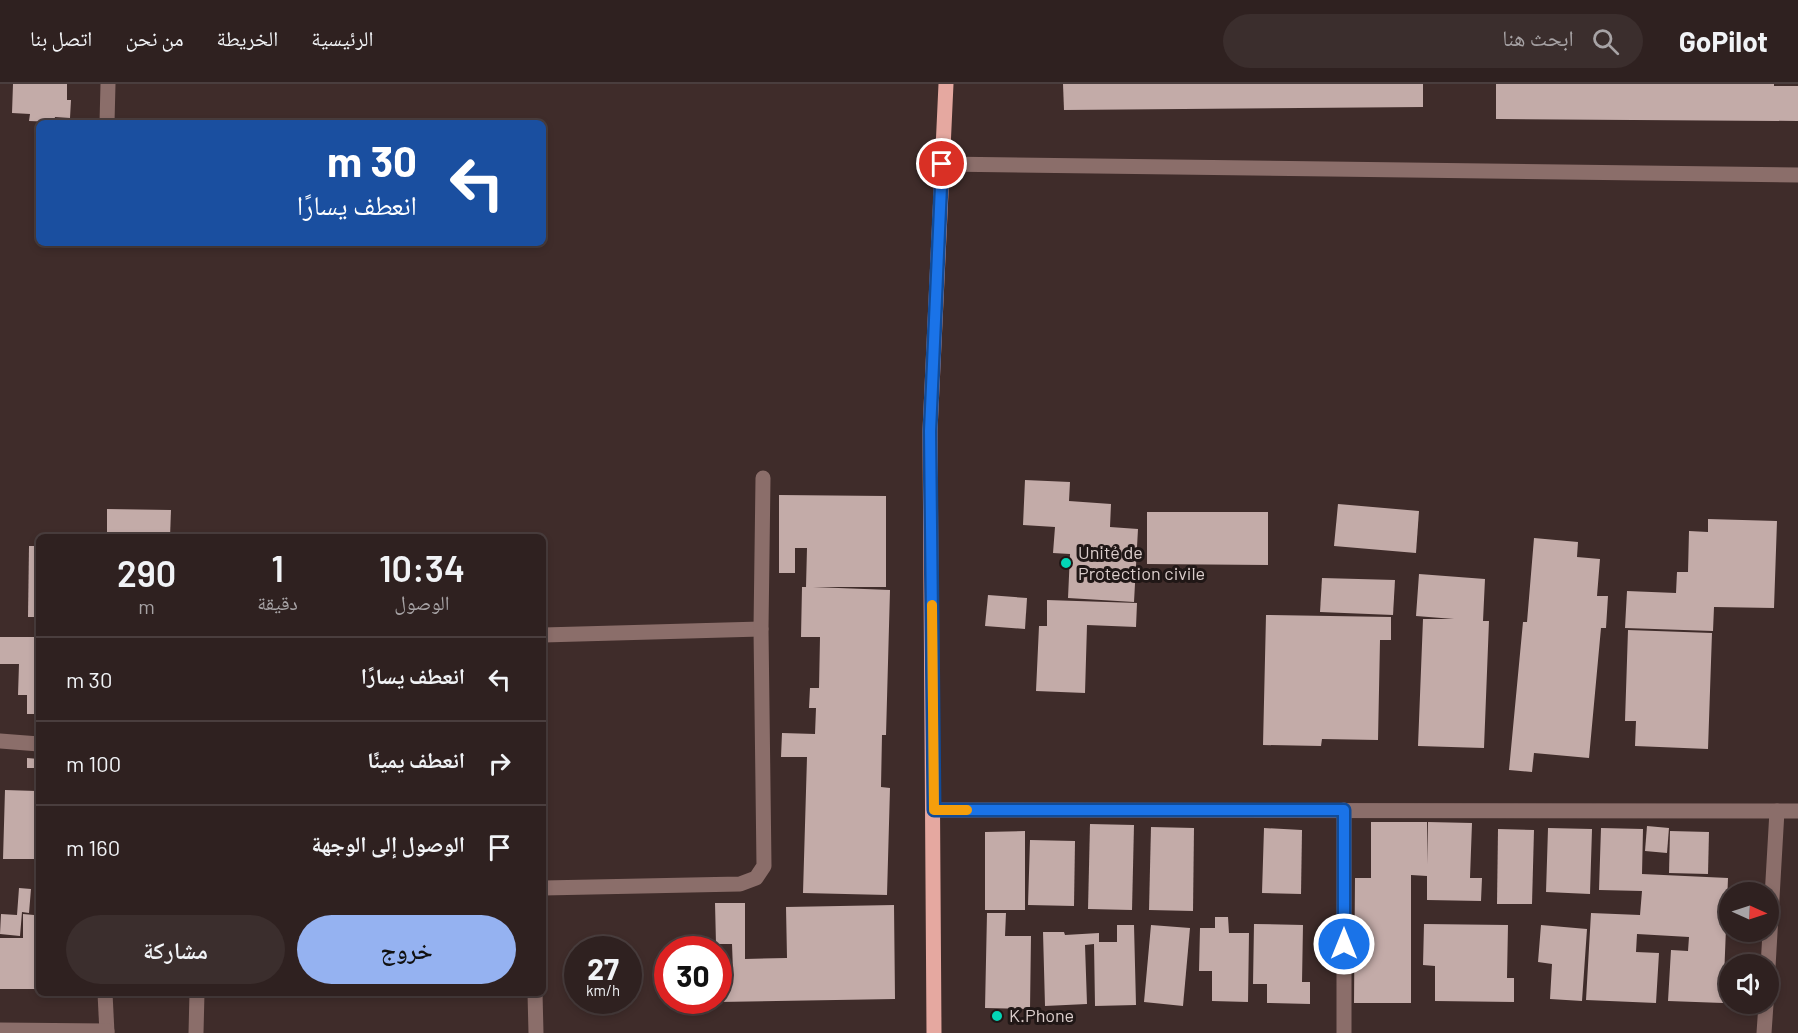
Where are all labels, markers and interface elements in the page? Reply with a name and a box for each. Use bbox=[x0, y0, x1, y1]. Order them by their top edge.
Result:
search box bbox=[1223, 14, 1643, 68]
text: ابحث هنا bbox=[1502, 24, 1574, 50]
text: GoPilot bbox=[1679, 24, 1768, 58]
text: اتصل بنا bbox=[30, 25, 92, 50]
text: من نحن bbox=[125, 25, 183, 50]
text: الخريطة bbox=[216, 25, 278, 50]
text: الرئيسية bbox=[311, 25, 374, 50]
icon: search bbox=[1589, 25, 1622, 58]
text: 30 m bbox=[327, 135, 417, 185]
pin bbox=[916, 138, 967, 189]
icon: left bbox=[438, 144, 516, 222]
icon: arrive bbox=[925, 147, 958, 180]
text: انعطف يسارًا bbox=[297, 188, 417, 220]
place label: Unité de Protection civile bbox=[1078, 541, 1205, 584]
text: 1 bbox=[271, 546, 284, 589]
text: 10:34 bbox=[379, 546, 465, 589]
text: 290 bbox=[117, 551, 176, 594]
marker: Unité de Protection civile bbox=[1059, 556, 1073, 570]
text: دقيقة bbox=[257, 590, 298, 614]
text: الوصول bbox=[394, 590, 450, 614]
text: m bbox=[138, 594, 155, 618]
text: انعطف يسارًا bbox=[361, 662, 465, 688]
icon: left bbox=[483, 663, 516, 696]
text: 30 m bbox=[66, 666, 112, 692]
text: انعطف يمينًا bbox=[367, 746, 465, 772]
icon: right bbox=[483, 747, 516, 780]
text: 100 m bbox=[66, 750, 121, 776]
text: الوصول إلى الوجهة bbox=[312, 830, 465, 856]
icon: arrive bbox=[483, 831, 516, 864]
text: 160 m bbox=[66, 834, 120, 860]
north arrow bbox=[1719, 882, 1779, 942]
map controls bbox=[1719, 882, 1779, 1014]
position arrow bbox=[1312, 912, 1376, 976]
button: مشاركة bbox=[66, 915, 285, 984]
button: خروج bbox=[297, 915, 516, 984]
speed limit sign: 30 bbox=[654, 936, 732, 1014]
text: 27 bbox=[587, 950, 619, 986]
button: sound bbox=[1719, 954, 1779, 1014]
text: km/h bbox=[586, 981, 620, 999]
place label: K.Phone bbox=[1009, 1004, 1074, 1026]
marker: K.Phone bbox=[990, 1009, 1004, 1023]

